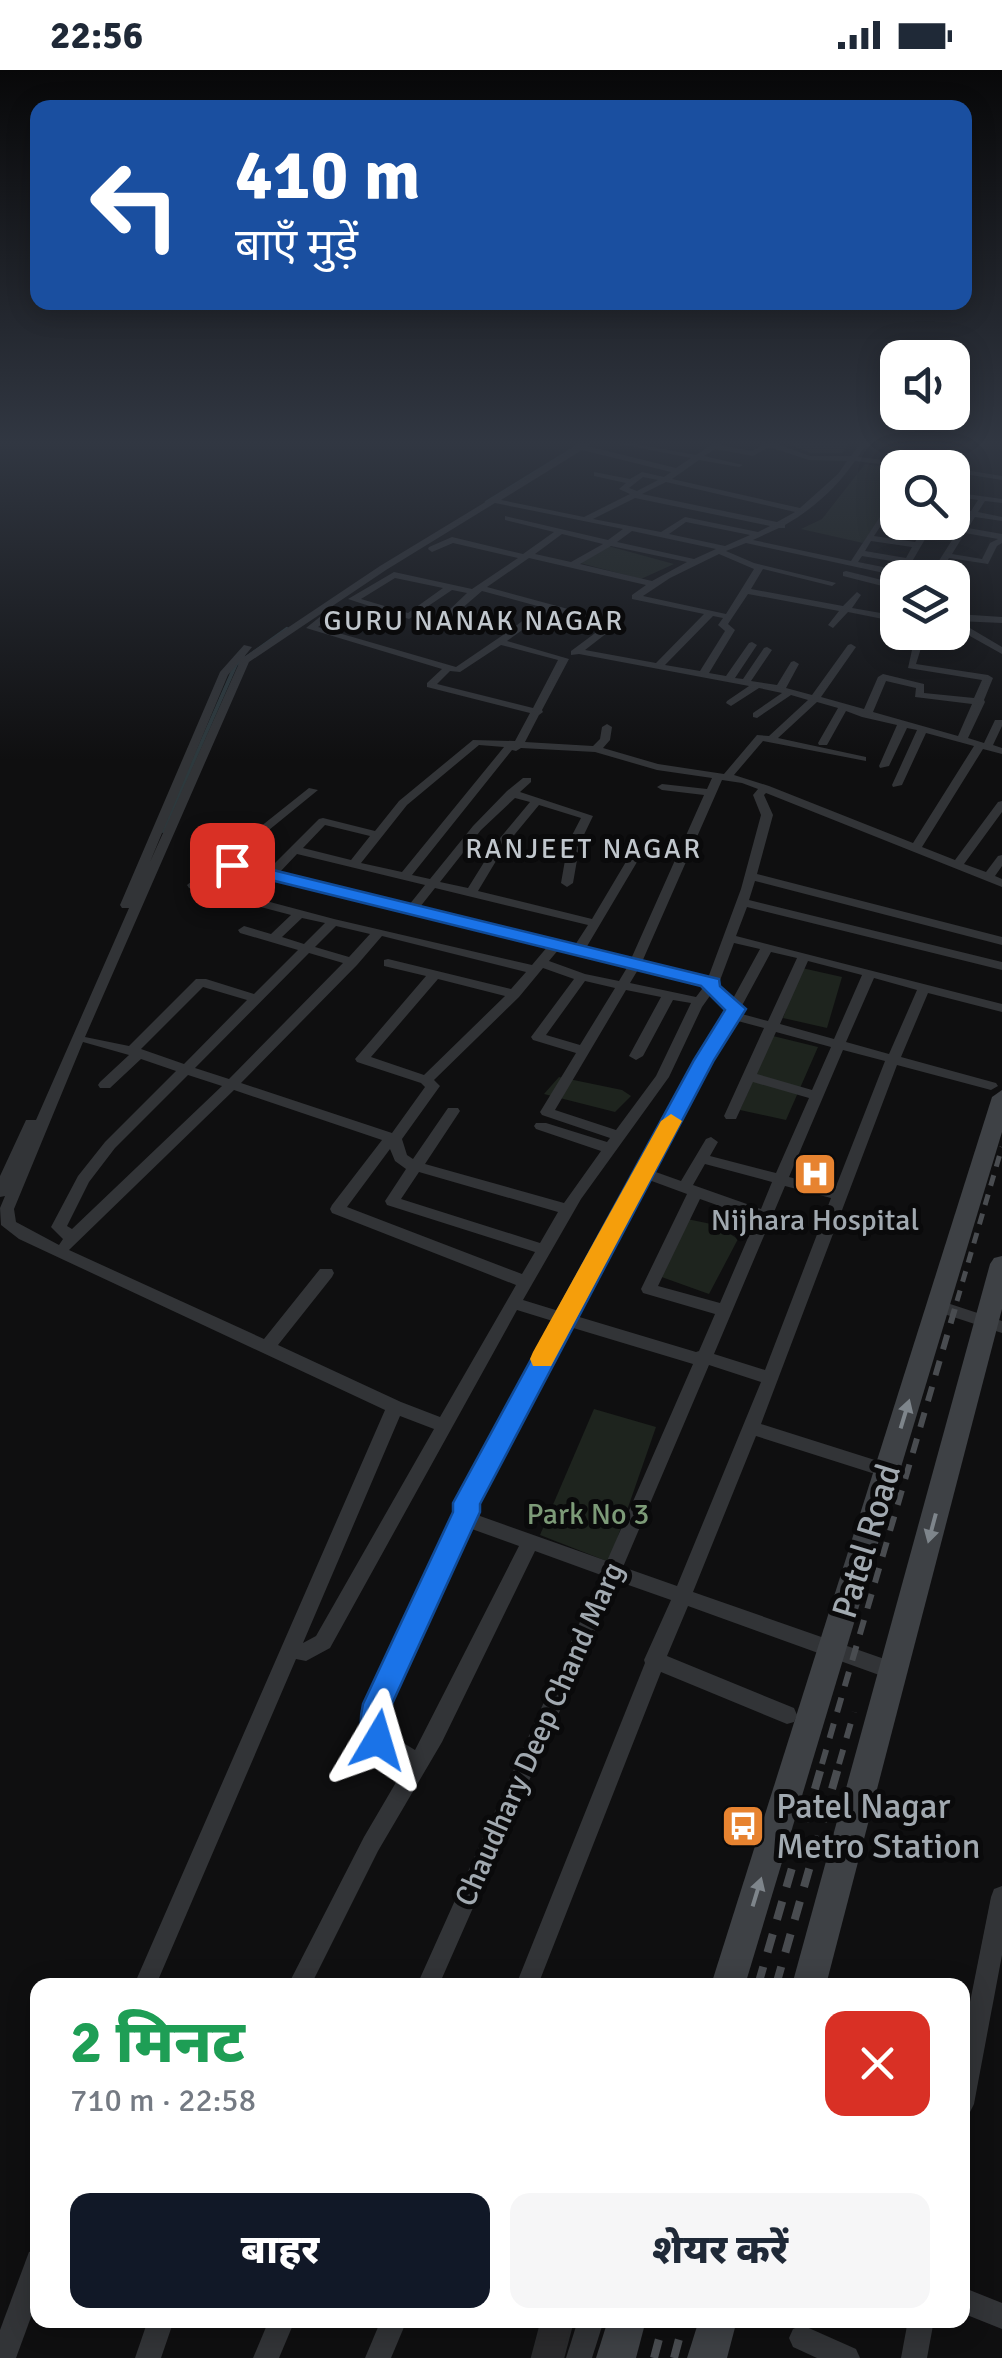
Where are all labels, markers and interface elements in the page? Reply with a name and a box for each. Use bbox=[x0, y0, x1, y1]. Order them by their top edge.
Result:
text: 22:56 bbox=[50, 12, 143, 59]
text: 410 m bbox=[235, 132, 420, 218]
icon: left bbox=[70, 140, 200, 270]
text: बाएँ मुड़ें bbox=[235, 218, 358, 273]
map controls bbox=[880, 340, 970, 650]
button: sound bbox=[880, 340, 970, 430]
button: search bbox=[880, 450, 970, 540]
button: layers bbox=[880, 560, 970, 650]
district label: GURU NANAK NAGAR bbox=[324, 604, 624, 638]
pin bbox=[190, 823, 275, 908]
district label: RANJEET NAGAR bbox=[465, 832, 703, 866]
icon: arrive bbox=[205, 838, 260, 893]
hospital icon: Nijhara Hospital bbox=[792, 1151, 838, 1197]
place label: Nijhara Hospital bbox=[711, 1202, 919, 1239]
one-way arrow bbox=[898, 1398, 913, 1429]
street label: Patel Road bbox=[823, 1459, 910, 1623]
park label: Park No 3 bbox=[526, 1496, 650, 1533]
one-way arrow bbox=[923, 1513, 939, 1544]
street label: Chaudhary Deep Chand Marg bbox=[447, 1557, 632, 1912]
position arrow bbox=[326, 1688, 430, 1792]
place label: Patel Nagar Metro Station bbox=[776, 1785, 981, 1868]
bus stop icon: Patel Nagar Metro Station bbox=[720, 1803, 766, 1849]
one-way arrow bbox=[750, 1876, 765, 1907]
text: 2 मिनट bbox=[70, 2006, 245, 2080]
button: close bbox=[825, 2011, 930, 2116]
text: 710 m · 22:58 bbox=[70, 2081, 256, 2120]
button: बाहर bbox=[70, 2193, 490, 2308]
button: शेयर करें bbox=[510, 2193, 930, 2308]

